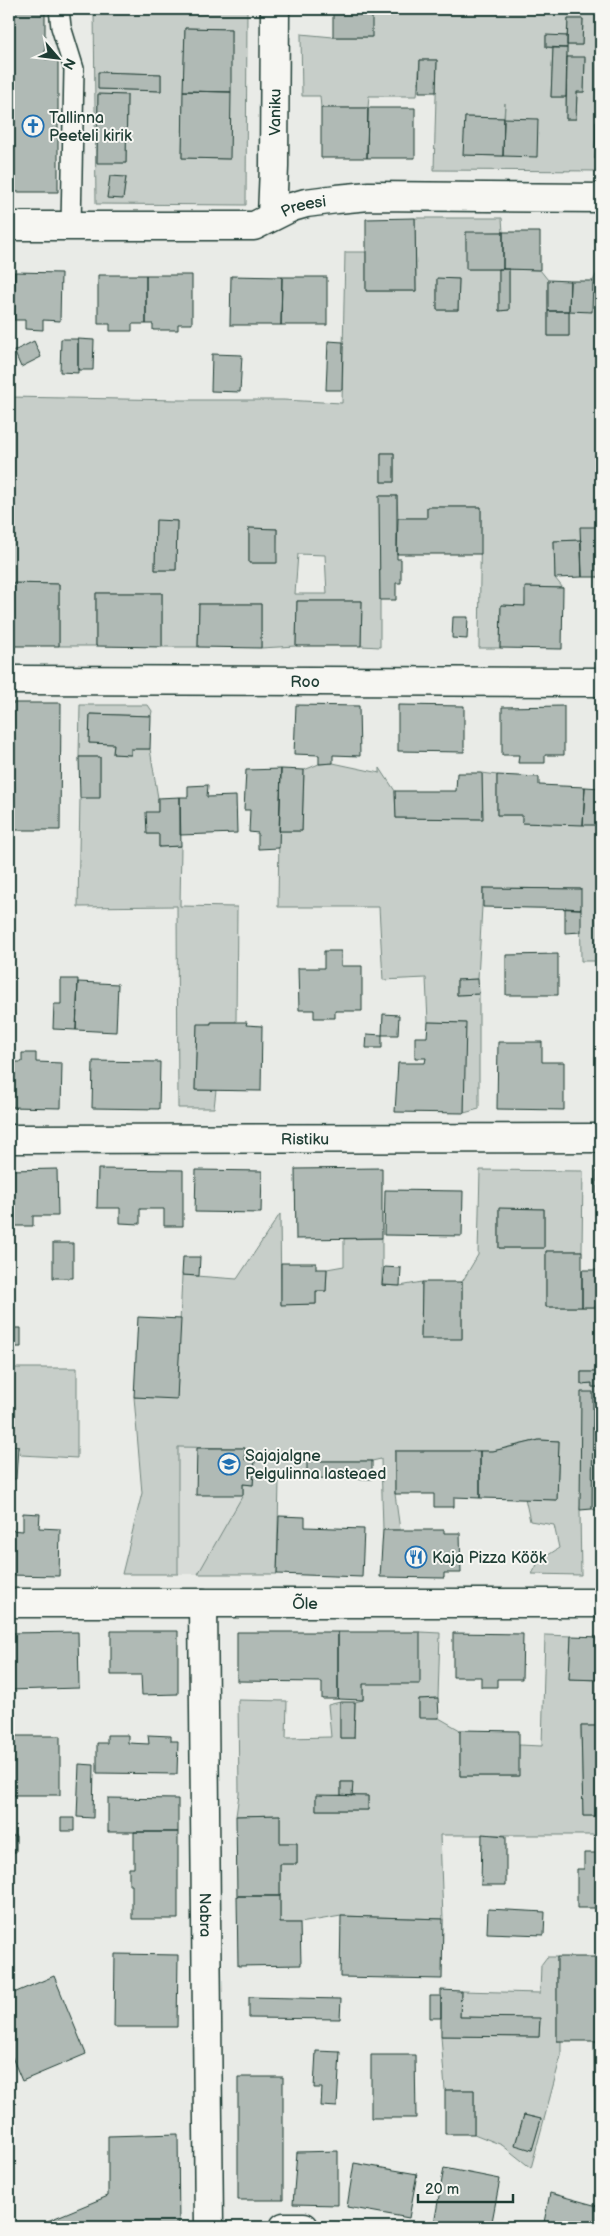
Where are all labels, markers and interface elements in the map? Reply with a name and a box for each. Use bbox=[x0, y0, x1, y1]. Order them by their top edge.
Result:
north arrow bbox=[32, 32, 82, 82]
text: N bbox=[59, 55, 79, 73]
street label: Vaniku bbox=[266, 88, 285, 136]
place label: Tallinna Peeteli kirik bbox=[49, 109, 132, 146]
church icon: Tallinna Peeteli kirik bbox=[21, 114, 45, 138]
street label: Preesi bbox=[278, 192, 327, 222]
street label: Roo bbox=[290, 673, 320, 692]
street label: Ristiku bbox=[281, 1130, 329, 1150]
place label: Sajajalgne Pelgulinna lasteaed bbox=[245, 1447, 386, 1484]
school or university icon: Sajajalgne Pelgulinna lasteaed bbox=[217, 1452, 241, 1476]
restaurant icon: Kaja Pizza Köök bbox=[404, 1545, 428, 1569]
place label: Kaja Pizza Köök bbox=[432, 1549, 547, 1568]
street label: Õle bbox=[292, 1593, 318, 1614]
street label: Nabra bbox=[195, 1893, 214, 1937]
scale bar bbox=[418, 2171, 512, 2203]
text: 20 m bbox=[425, 2180, 459, 2199]

